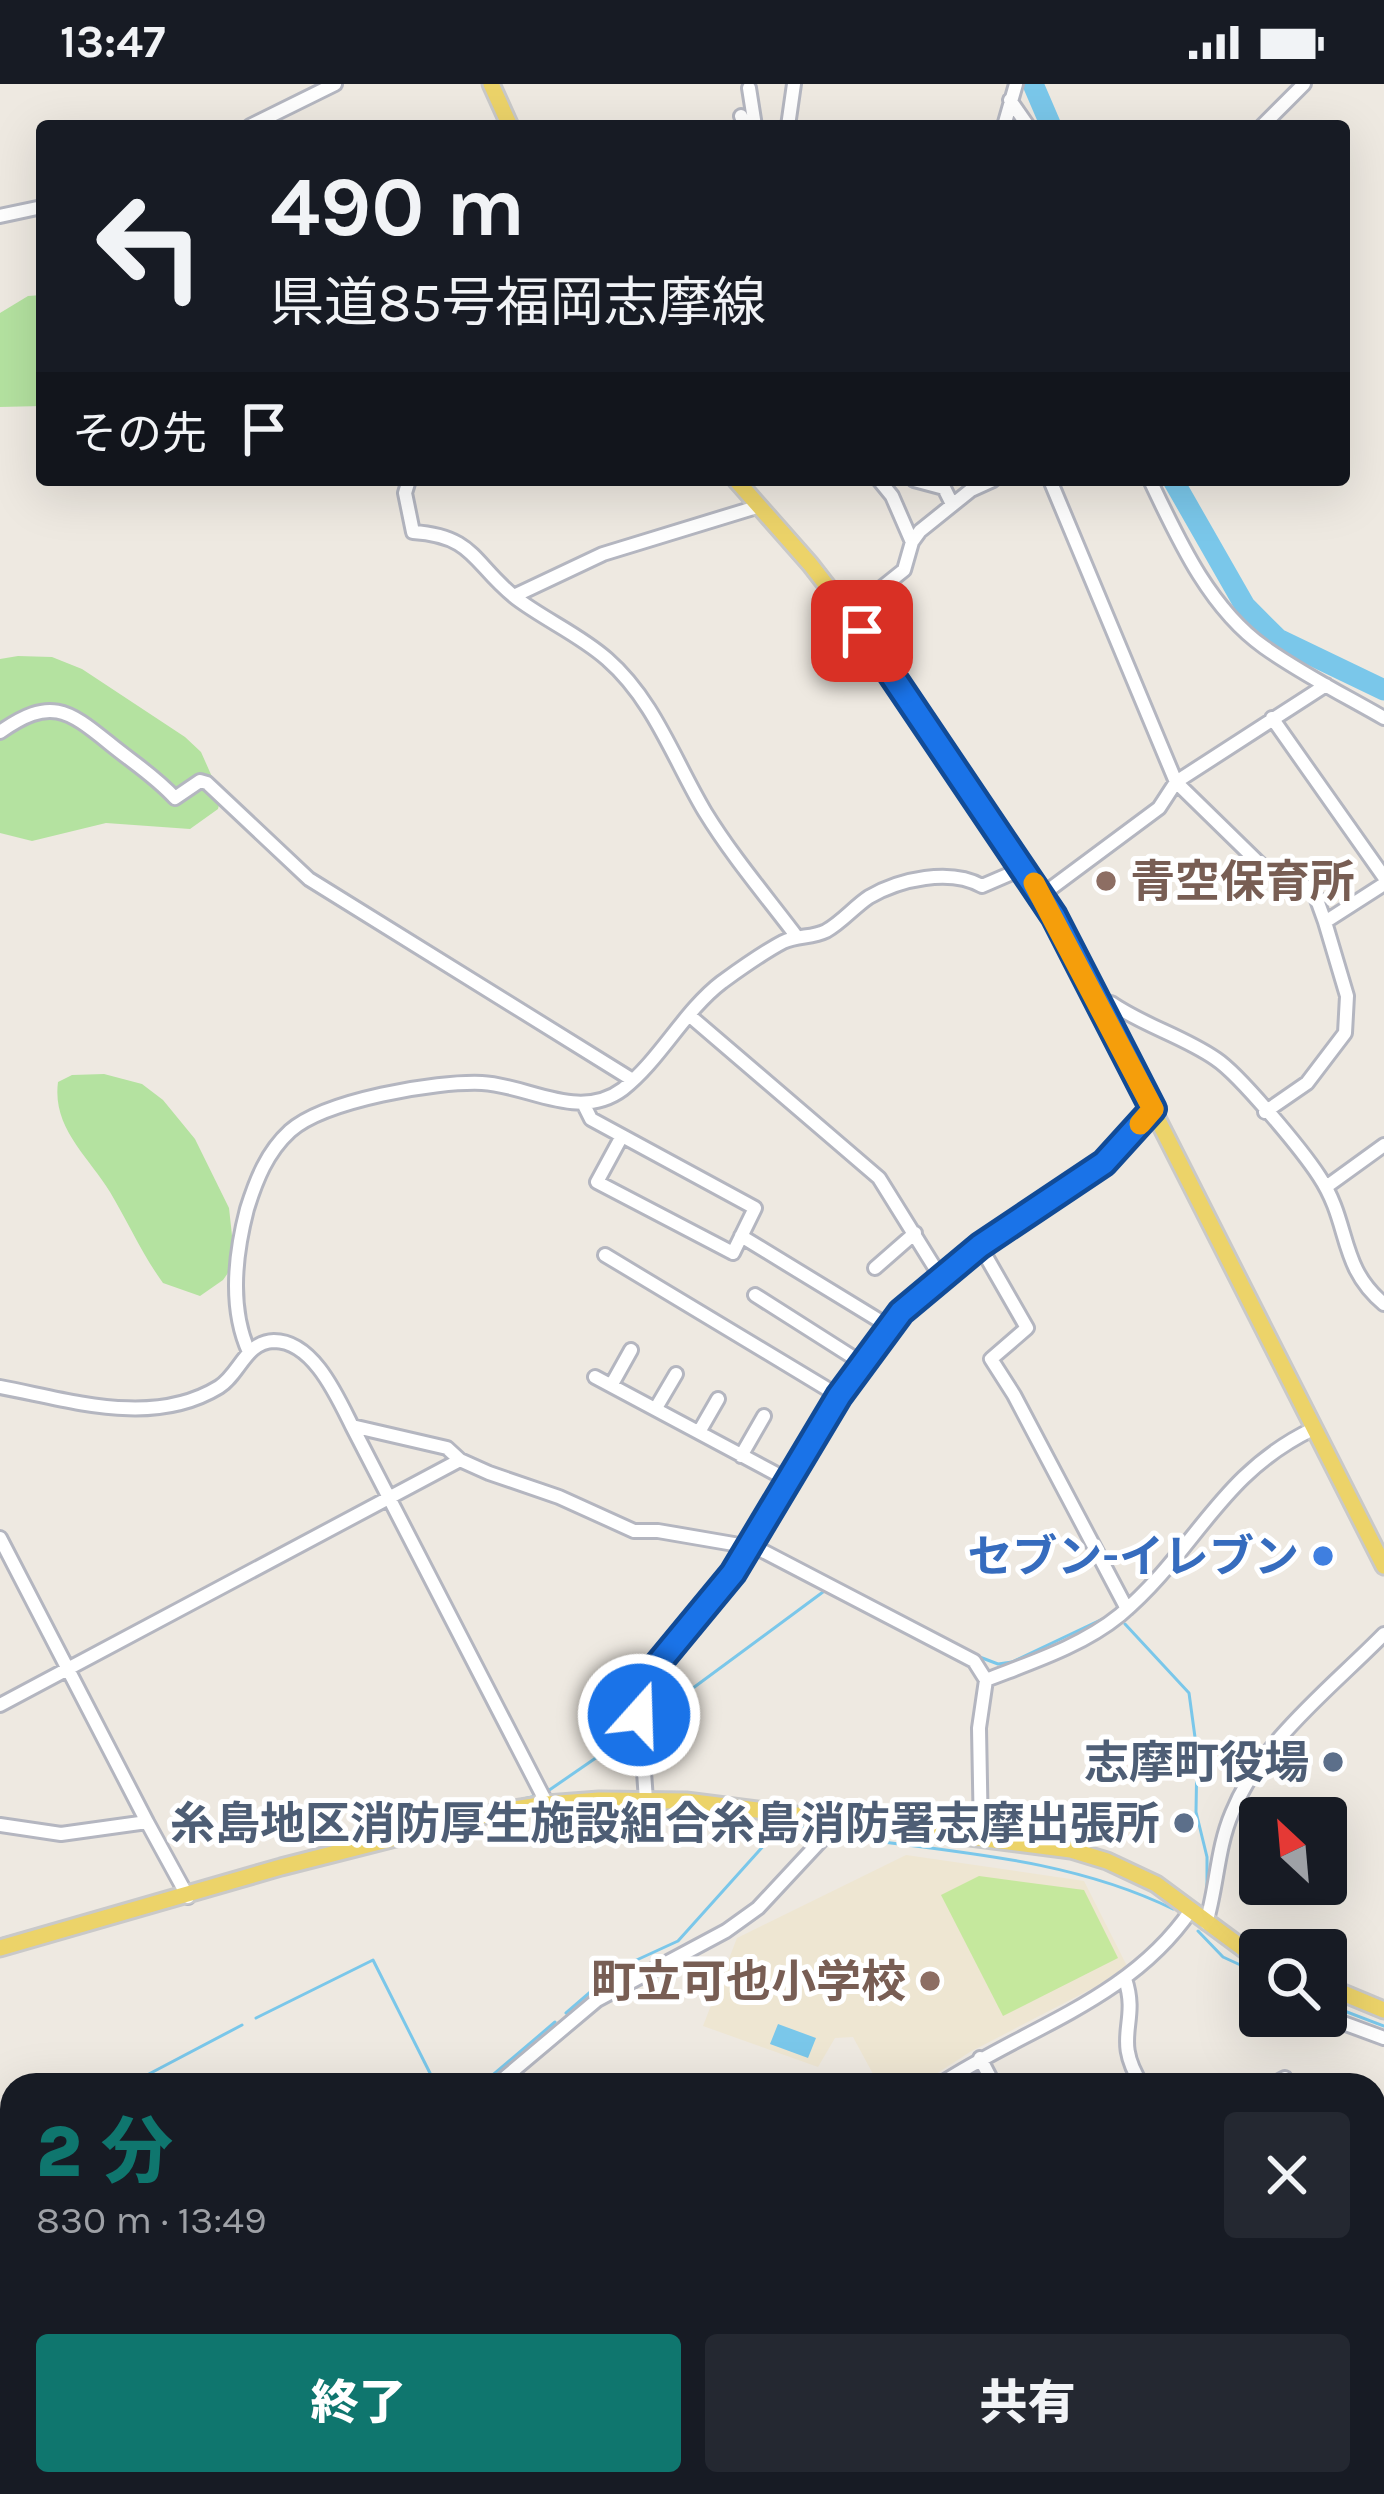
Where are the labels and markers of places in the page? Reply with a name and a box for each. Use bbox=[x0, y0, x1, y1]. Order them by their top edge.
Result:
pin bbox=[811, 580, 913, 682]
place label: 青空保育所 bbox=[1130, 856, 1355, 908]
marker: 青空保育所 bbox=[1093, 868, 1119, 894]
place label: セブン-イレブン bbox=[967, 1531, 1299, 1583]
marker: セブン-イレブン bbox=[1310, 1543, 1336, 1569]
place label: 志摩町役場 bbox=[1084, 1737, 1309, 1789]
marker: 志摩町役場 bbox=[1320, 1749, 1346, 1775]
place label: 糸島地区消防厚生施設組合糸島消防署志摩出張所 bbox=[170, 1798, 1160, 1850]
marker: 糸島地区消防厚生施設組合糸島消防署志摩出張所 bbox=[1171, 1810, 1197, 1836]
place label: 町立可也小学校 bbox=[591, 1956, 906, 2008]
marker: 町立可也小学校 bbox=[917, 1968, 943, 1994]

